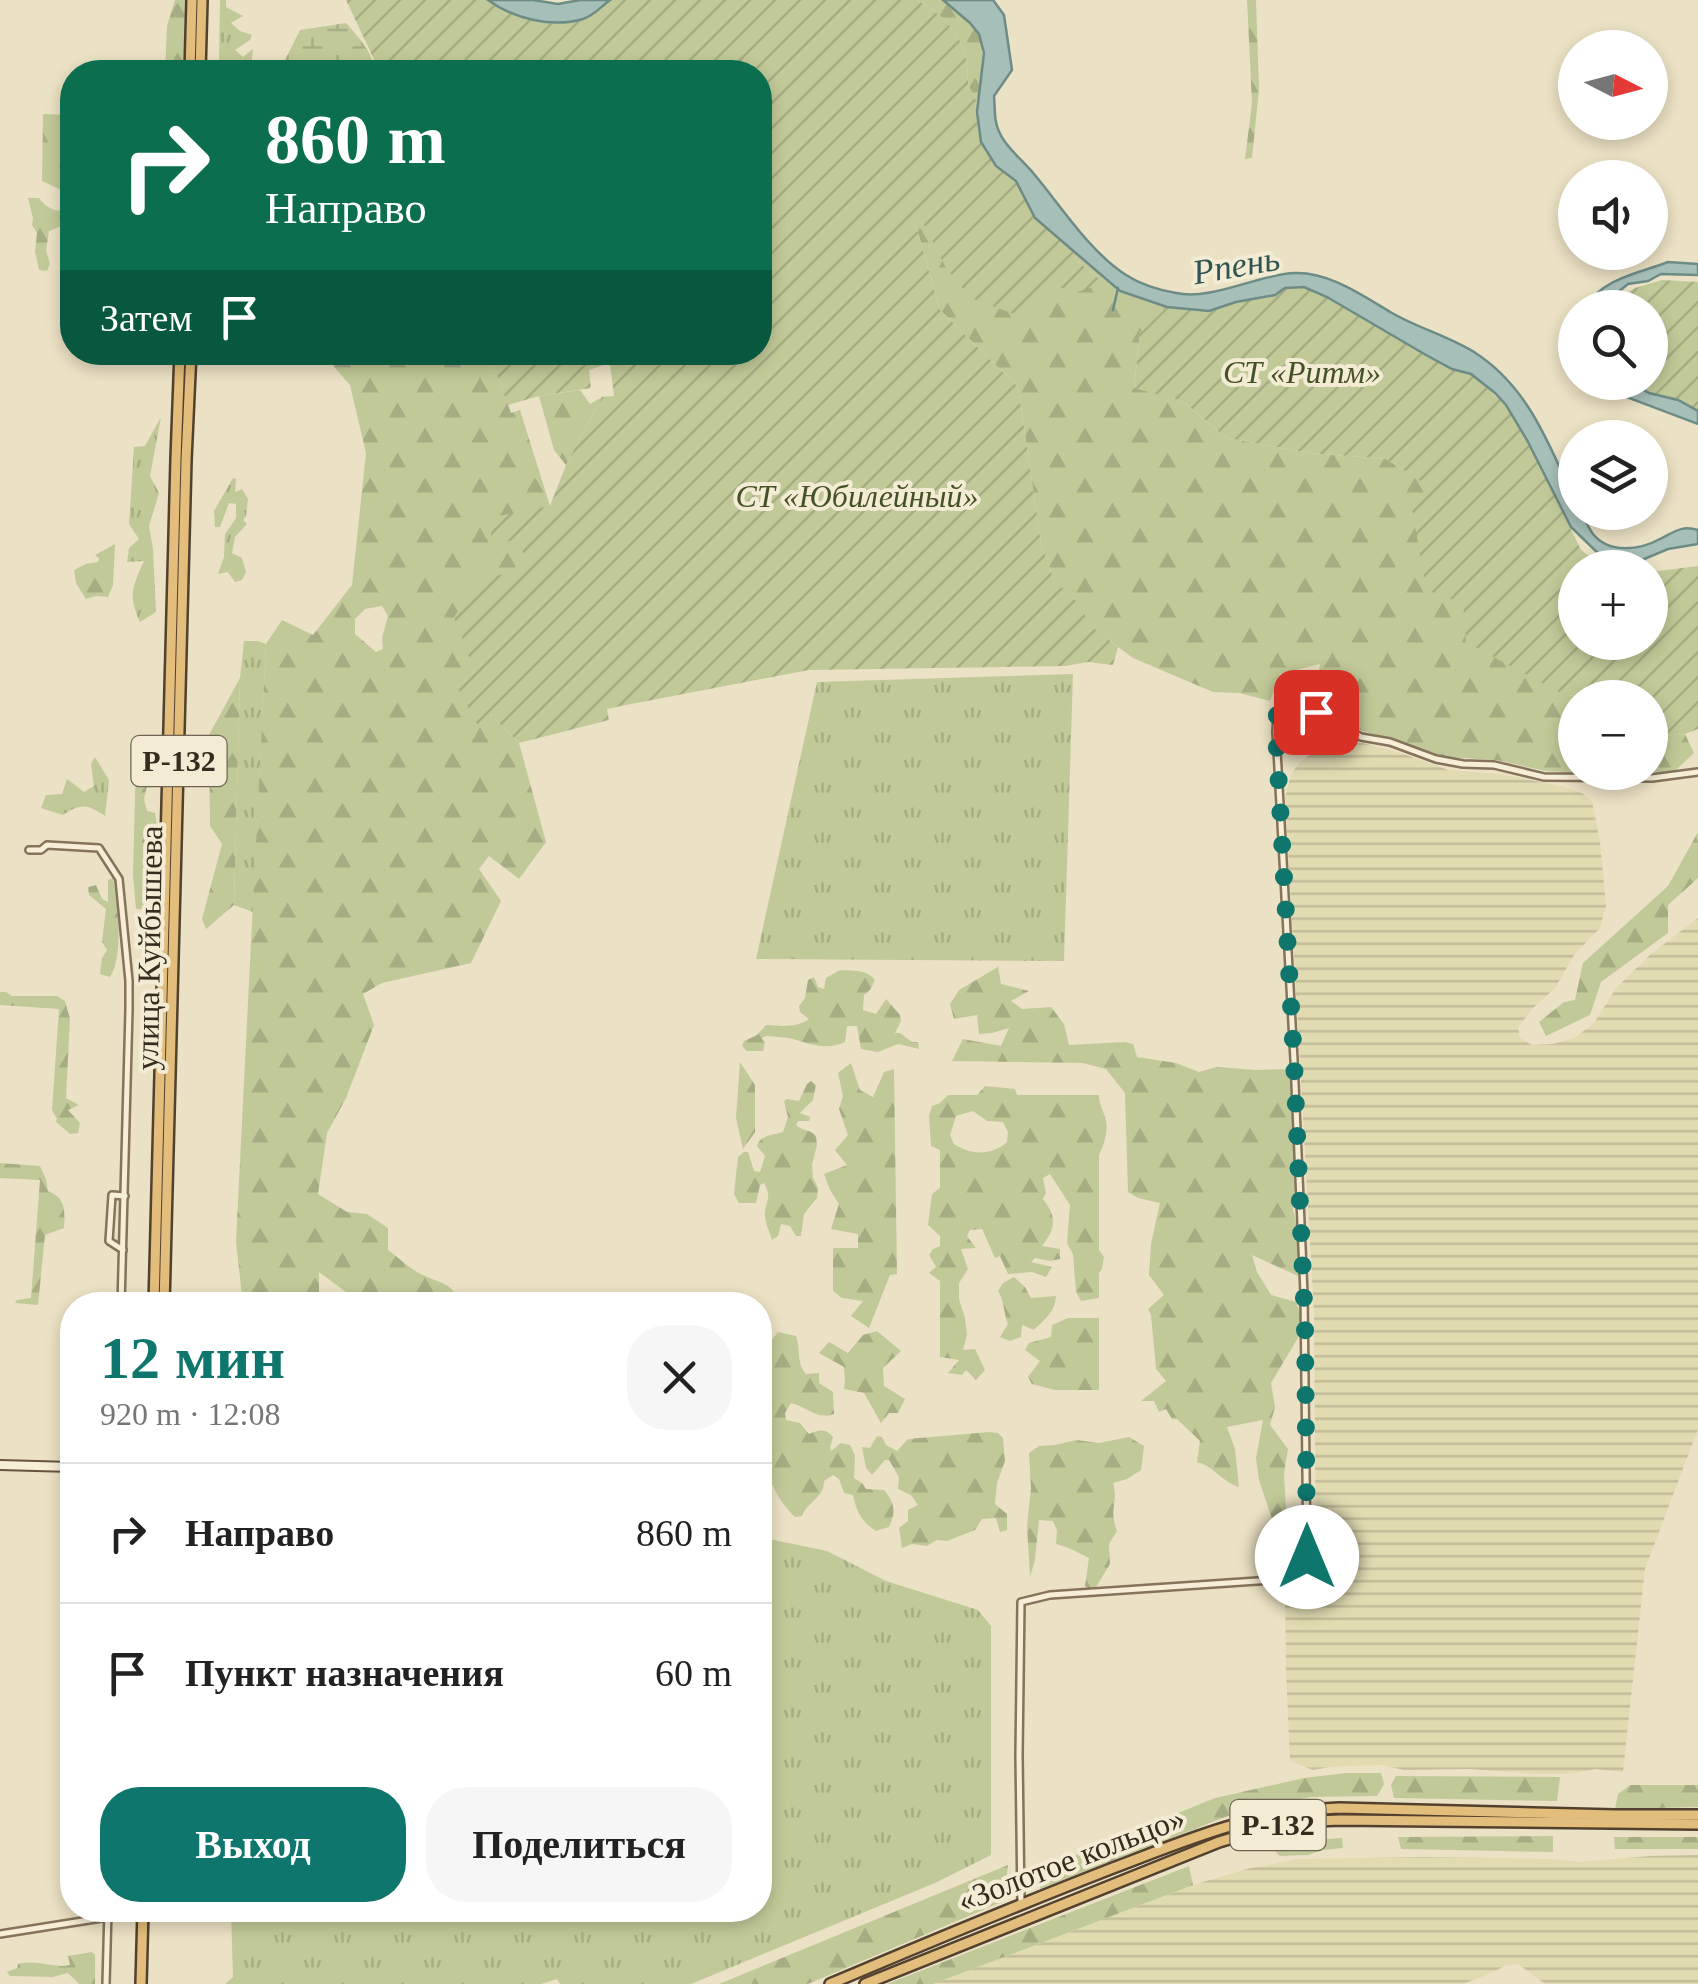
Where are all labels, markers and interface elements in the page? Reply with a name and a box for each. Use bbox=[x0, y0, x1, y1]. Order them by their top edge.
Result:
north arrow bbox=[1558, 30, 1668, 140]
map controls bbox=[1558, 30, 1668, 790]
icon: right bbox=[100, 100, 230, 230]
text: 860 m bbox=[265, 101, 446, 178]
button: sound bbox=[1558, 160, 1668, 270]
text: Направо bbox=[265, 183, 427, 233]
water label: Рпень bbox=[1189, 239, 1283, 292]
icon: arrive bbox=[212, 290, 267, 345]
button: search bbox=[1558, 290, 1668, 400]
text: Затем bbox=[100, 297, 192, 339]
park label: СТ «Ритм» bbox=[1223, 354, 1381, 390]
button: layers bbox=[1558, 420, 1668, 530]
park label: СТ «Юбилейный» bbox=[736, 478, 978, 514]
button: + bbox=[1558, 550, 1668, 660]
pin bbox=[1274, 670, 1359, 755]
button: − bbox=[1558, 680, 1668, 790]
icon: arrive bbox=[1289, 685, 1344, 740]
road number: Р-132 bbox=[132, 736, 226, 786]
street label: улица Куйбышева bbox=[129, 825, 169, 1071]
text: 12 мин bbox=[100, 1325, 285, 1391]
button: close bbox=[627, 1325, 732, 1430]
text: 920 m · 12:08 bbox=[100, 1396, 280, 1432]
position arrow bbox=[1255, 1505, 1359, 1609]
icon: right bbox=[100, 1506, 155, 1561]
text: Направо bbox=[185, 1512, 334, 1554]
text: 860 m bbox=[636, 1512, 732, 1554]
icon: arrive bbox=[100, 1646, 155, 1701]
text: Пункт назначения bbox=[185, 1652, 504, 1694]
text: 60 m bbox=[655, 1652, 732, 1694]
button: Выход bbox=[100, 1787, 406, 1902]
button: Поделиться bbox=[426, 1787, 732, 1902]
street label: «Золотое кольцо» bbox=[952, 1799, 1190, 1919]
road number: Р-132 bbox=[1230, 1800, 1326, 1850]

